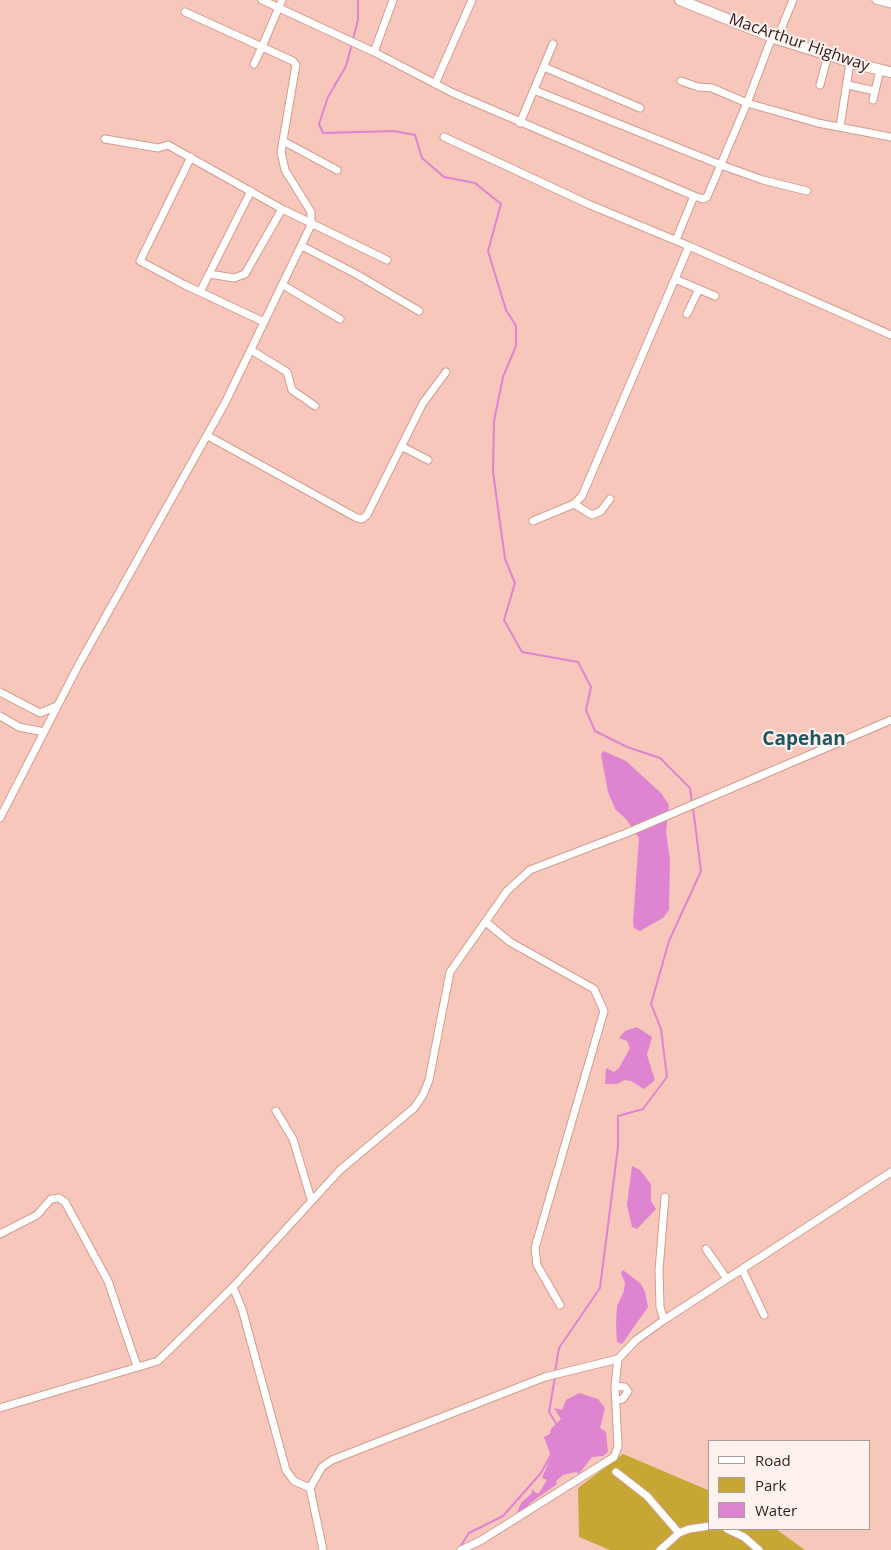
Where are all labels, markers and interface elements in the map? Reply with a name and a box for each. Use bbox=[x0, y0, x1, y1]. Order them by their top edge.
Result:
street label: MacArthur Highway bbox=[726, 10, 872, 76]
district label: Capehan bbox=[762, 729, 846, 751]
legend bbox=[708, 1440, 871, 1530]
text: Road bbox=[755, 1450, 791, 1470]
text: Park bbox=[755, 1475, 786, 1495]
text: Water bbox=[755, 1500, 797, 1520]

